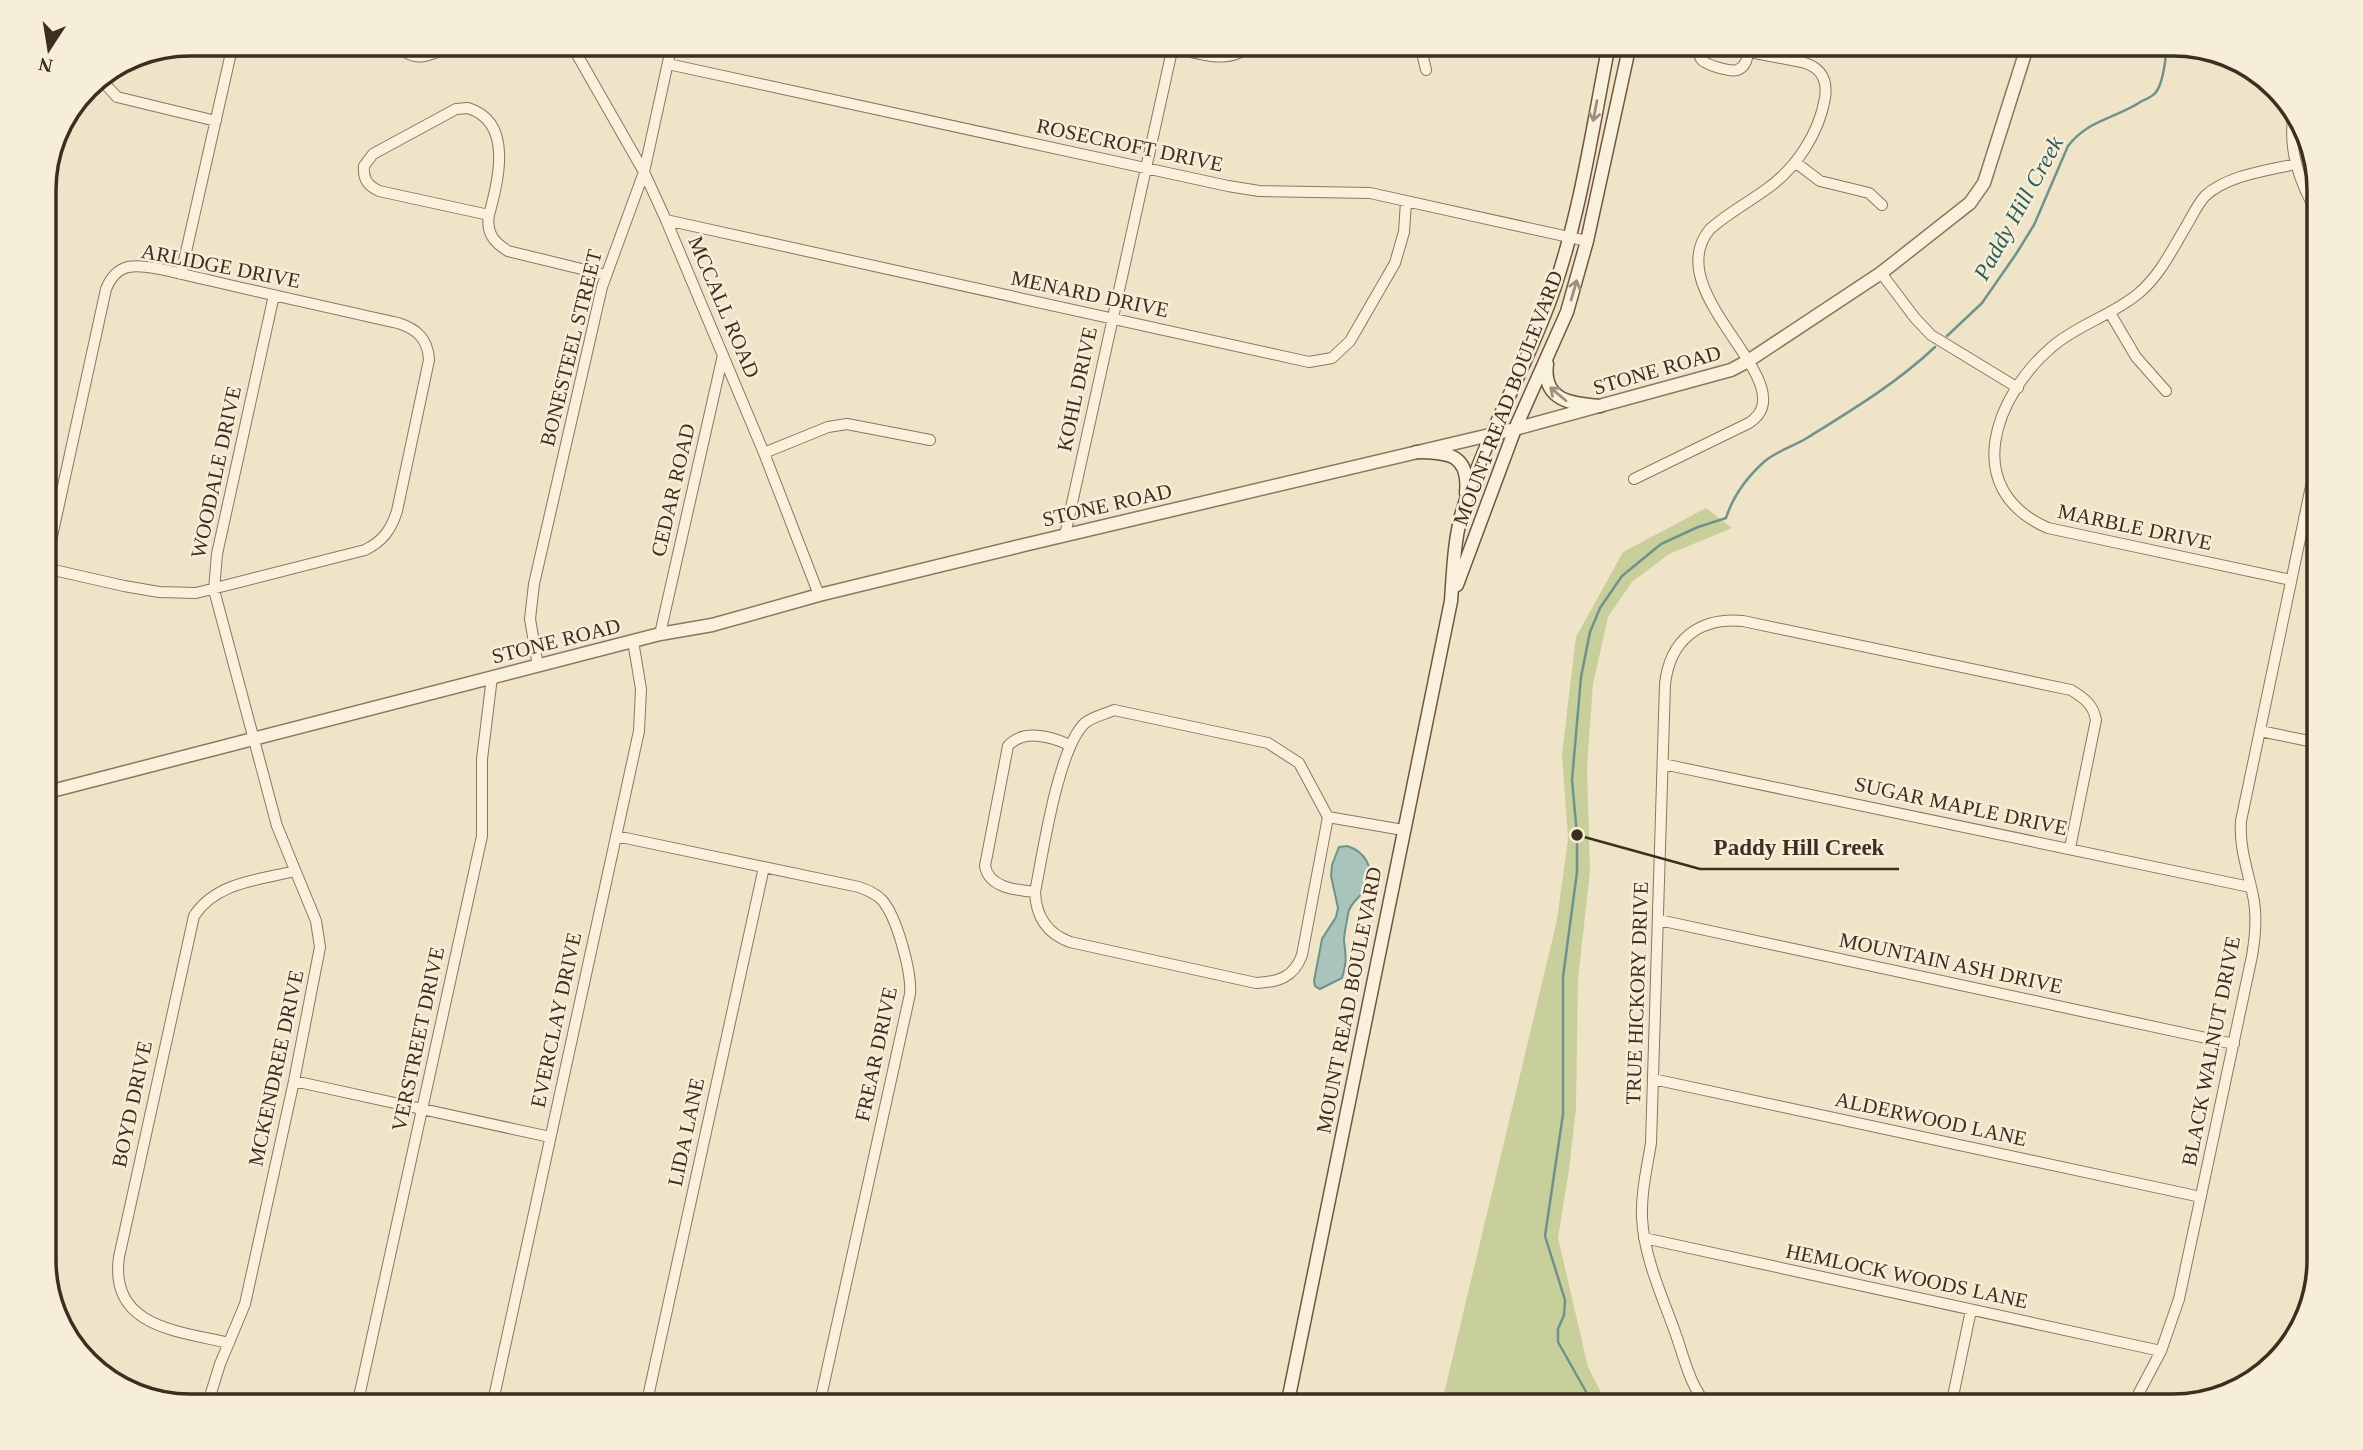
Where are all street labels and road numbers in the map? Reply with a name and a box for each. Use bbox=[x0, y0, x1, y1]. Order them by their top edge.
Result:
street label: ROSECROFT DRIVE bbox=[1034, 113, 1226, 177]
street label: MCCALL ROAD bbox=[683, 233, 765, 381]
street label: ARLIDGE DRIVE bbox=[139, 239, 303, 293]
street label: BONESTEEL STREET bbox=[535, 247, 607, 449]
street label: MENARD DRIVE bbox=[1009, 266, 1171, 322]
street label: MOUNT READ BOULEVARD bbox=[1448, 267, 1568, 529]
street label: KOHL DRIVE bbox=[1052, 324, 1102, 454]
street label: STONE ROAD bbox=[1590, 340, 1724, 400]
street label: WOODALE DRIVE bbox=[186, 384, 246, 560]
street label: CEDAR ROAD bbox=[646, 421, 700, 559]
street label: STONE ROAD bbox=[1040, 478, 1174, 532]
street label: MARBLE DRIVE bbox=[2056, 499, 2214, 555]
street label: STONE ROAD bbox=[489, 613, 623, 669]
street label: SUGAR MAPLE DRIVE bbox=[1852, 772, 2070, 840]
street label: MOUNT READ BOULEVARD bbox=[1311, 865, 1387, 1135]
street label: TRUE HICKORY DRIVE bbox=[1621, 881, 1653, 1105]
street label: MOUNTAIN ASH DRIVE bbox=[1837, 928, 2065, 998]
street label: EVERCLAY DRIVE bbox=[526, 930, 586, 1110]
street label: BLACK WALNUT DRIVE bbox=[2177, 934, 2245, 1168]
street label: VERSTREET DRIVE bbox=[387, 945, 449, 1133]
street label: MCKENDREE DRIVE bbox=[243, 968, 309, 1168]
street label: FREAR DRIVE bbox=[850, 984, 902, 1124]
street label: BOYD DRIVE bbox=[107, 1038, 157, 1170]
street label: LIDA LANE bbox=[663, 1076, 709, 1188]
street label: ALDERWOOD LANE bbox=[1833, 1087, 2029, 1151]
street label: HEMLOCK WOODS LANE bbox=[1784, 1239, 2030, 1313]

